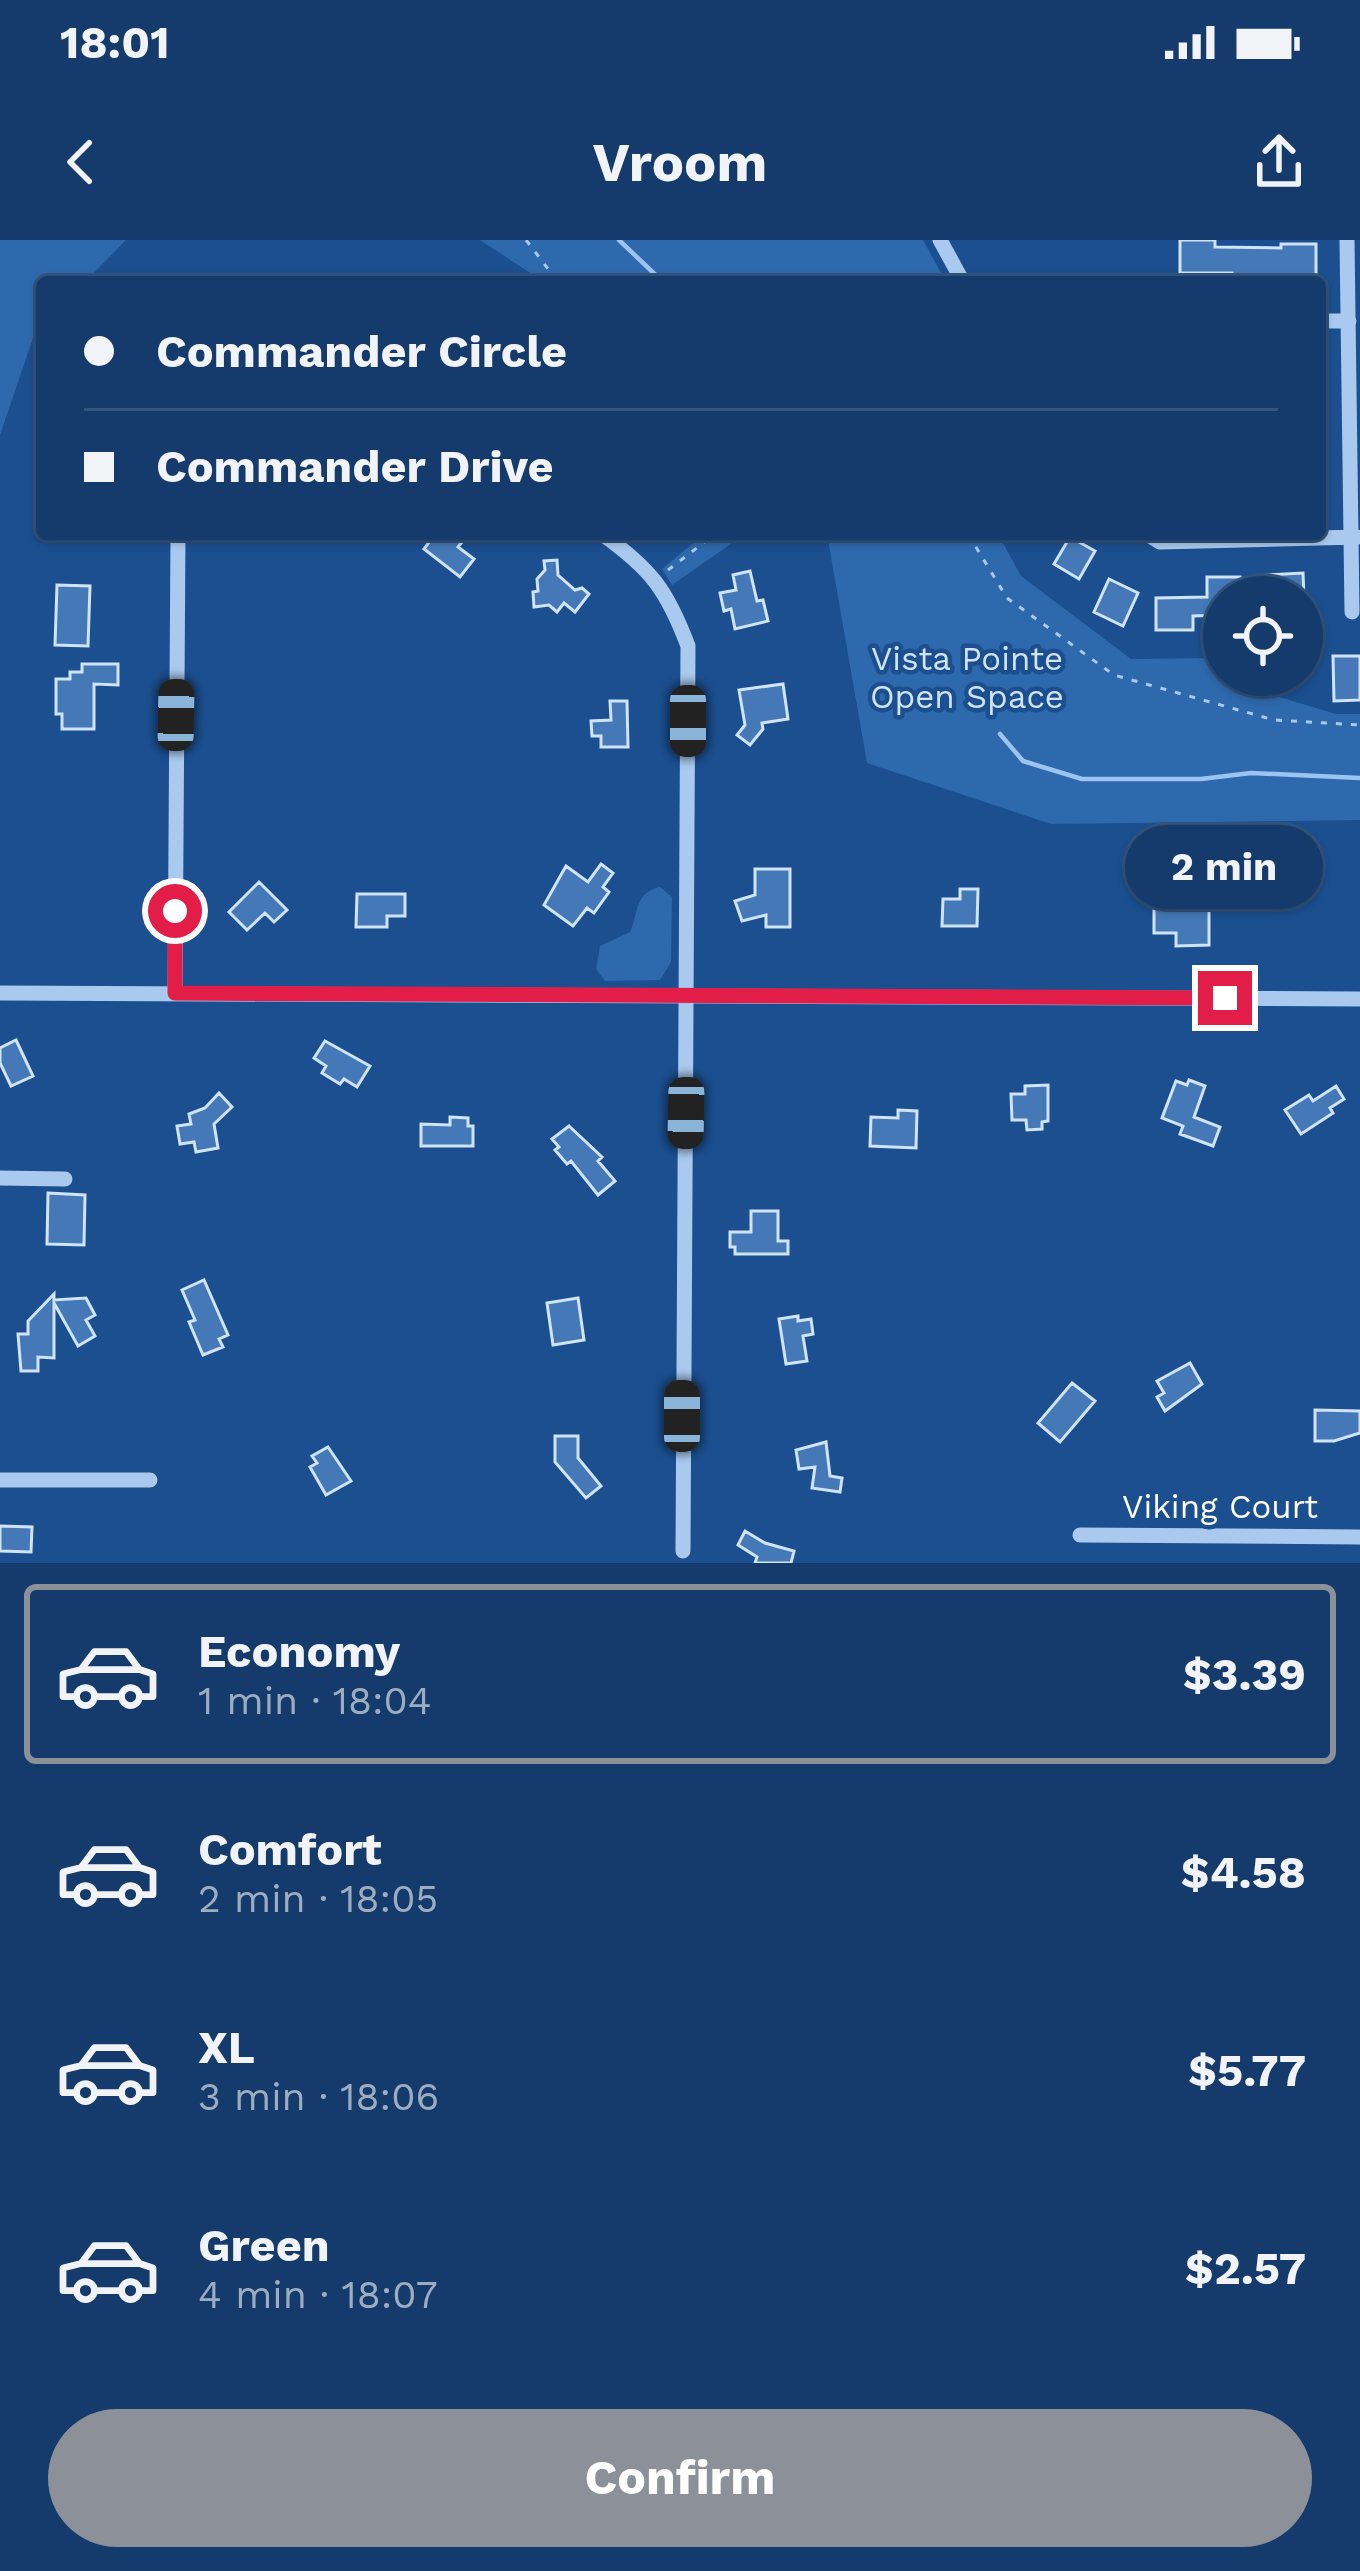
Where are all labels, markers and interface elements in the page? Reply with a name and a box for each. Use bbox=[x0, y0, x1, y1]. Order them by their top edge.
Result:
text: 18:01 bbox=[60, 16, 170, 69]
icon: back bbox=[48, 129, 114, 195]
icon: share bbox=[1246, 129, 1312, 195]
text: Vroom bbox=[593, 131, 767, 194]
text: Commander Circle bbox=[156, 325, 567, 378]
text: Commander Drive bbox=[156, 440, 554, 493]
map controls bbox=[1203, 576, 1323, 696]
button: locate bbox=[1203, 576, 1323, 696]
park label: Vista Pointe Open Space bbox=[870, 639, 1064, 716]
car bbox=[157, 679, 195, 751]
car bbox=[670, 685, 706, 757]
callout: 2 min bbox=[1126, 824, 1324, 908]
text: 2 min bbox=[1171, 844, 1277, 889]
route start bbox=[148, 884, 202, 938]
route end bbox=[1198, 971, 1252, 1025]
car bbox=[667, 1077, 705, 1149]
car bbox=[664, 1380, 700, 1452]
street label: Viking Court bbox=[1122, 1487, 1318, 1526]
icon: car bbox=[54, 1620, 162, 1728]
text: Economy bbox=[198, 1625, 400, 1678]
text: $3.39 bbox=[1183, 1648, 1306, 1701]
text: 1 min · 18:04 bbox=[198, 1678, 432, 1723]
icon: car bbox=[54, 1818, 162, 1926]
text: Comfort bbox=[198, 1823, 382, 1876]
text: $4.58 bbox=[1181, 1846, 1306, 1899]
text: 2 min · 18:05 bbox=[198, 1876, 438, 1921]
icon: car bbox=[54, 2016, 162, 2124]
text: XL bbox=[198, 2021, 255, 2074]
text: $5.77 bbox=[1188, 2044, 1306, 2097]
text: 3 min · 18:06 bbox=[198, 2074, 439, 2119]
icon: car bbox=[54, 2214, 162, 2322]
text: Green bbox=[198, 2219, 330, 2272]
text: $2.57 bbox=[1185, 2242, 1306, 2295]
text: 4 min · 18:07 bbox=[198, 2272, 438, 2317]
button: Confirm bbox=[48, 2409, 1312, 2547]

